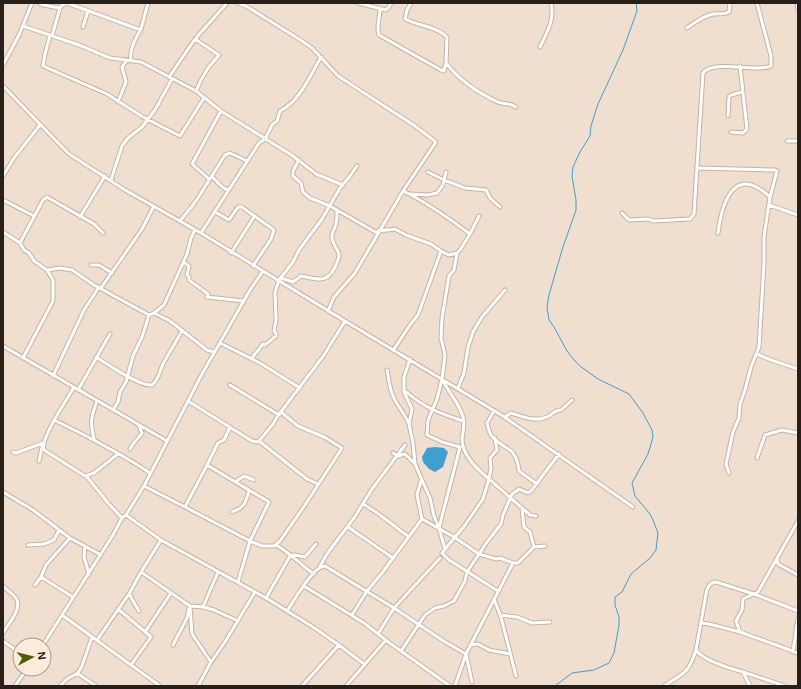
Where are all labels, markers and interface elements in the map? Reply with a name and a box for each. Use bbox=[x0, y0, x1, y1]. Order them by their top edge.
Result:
north arrow bbox=[12, 637, 52, 677]
text: N bbox=[35, 651, 48, 661]

